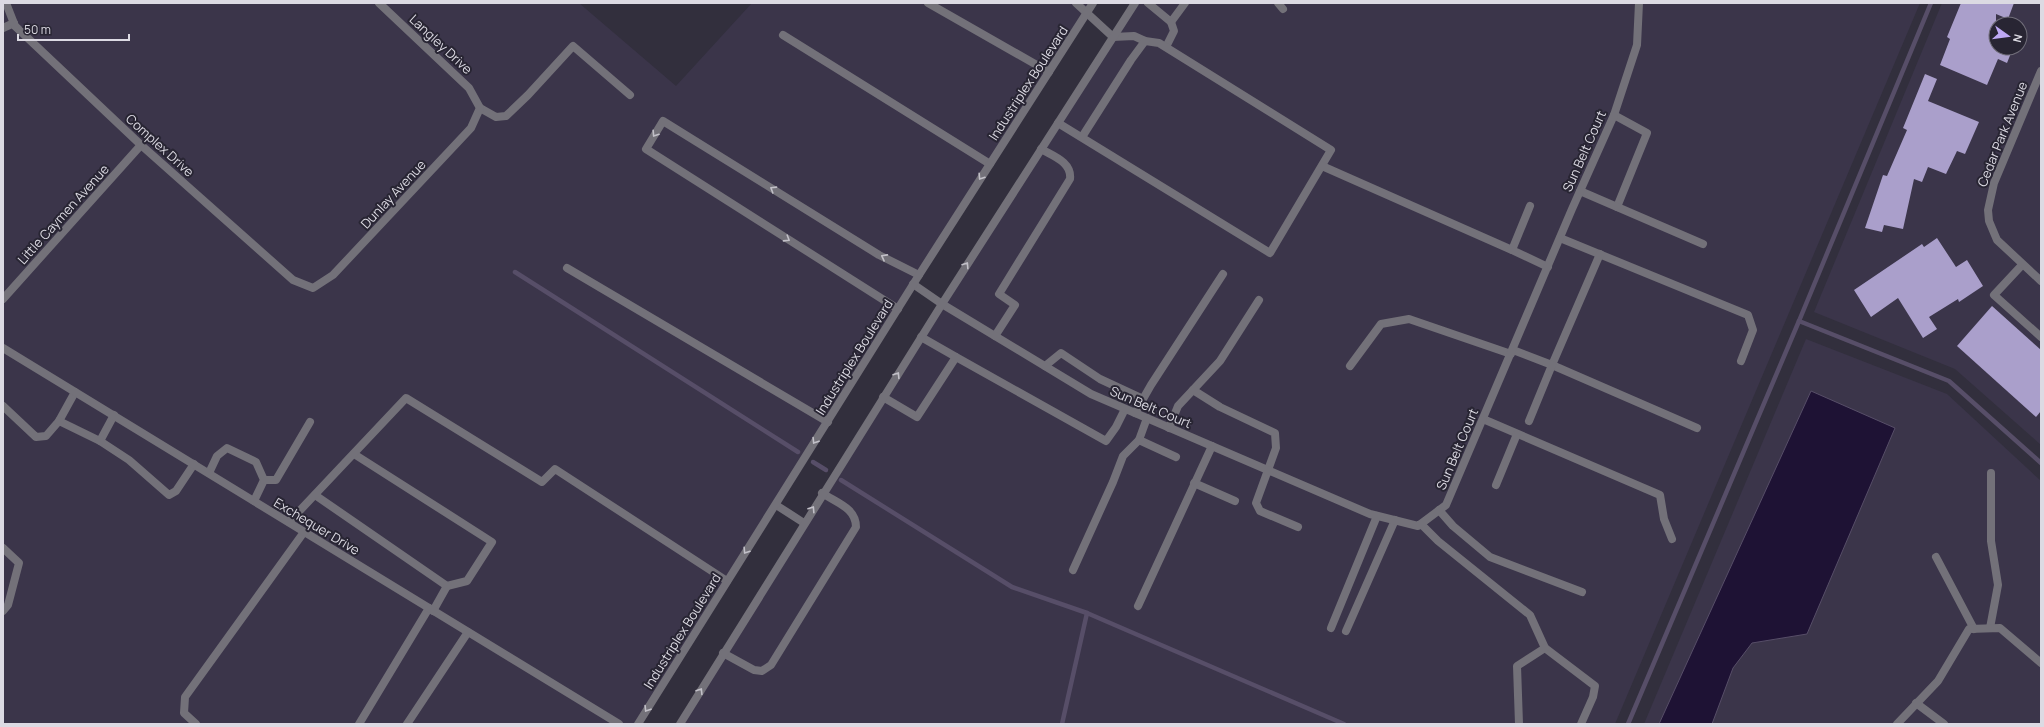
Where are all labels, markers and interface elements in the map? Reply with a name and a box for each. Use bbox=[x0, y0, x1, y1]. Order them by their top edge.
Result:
street label: Langley Drive bbox=[406, 10, 477, 78]
scale bar bbox=[18, 16, 129, 42]
north arrow bbox=[1988, 16, 2028, 56]
text: 50 m bbox=[24, 21, 51, 38]
street label: Industriplex Boulevard bbox=[984, 22, 1072, 144]
text: N bbox=[2010, 33, 2026, 44]
street label: Cedar Park Avenue bbox=[1973, 78, 2031, 189]
street label: Sun Belt Court bbox=[1558, 108, 1610, 194]
street label: Complex Drive bbox=[122, 110, 198, 181]
one-way arrow bbox=[653, 130, 660, 137]
street label: Dunlay Avenue bbox=[356, 155, 430, 232]
street label: Little Caymen Avenue bbox=[13, 160, 113, 268]
one-way arrow bbox=[979, 173, 986, 180]
one-way arrow bbox=[770, 187, 777, 194]
one-way arrow bbox=[783, 234, 790, 242]
one-way arrow bbox=[881, 255, 888, 262]
one-way arrow bbox=[962, 262, 969, 269]
street label: Industriplex Boulevard bbox=[811, 296, 897, 418]
one-way arrow bbox=[892, 372, 899, 379]
street label: Sun Belt Court bbox=[1107, 382, 1195, 432]
street label: Sun Belt Court bbox=[1432, 405, 1482, 493]
one-way arrow bbox=[813, 437, 820, 444]
street label: Exchequer Drive bbox=[271, 493, 364, 559]
one-way arrow bbox=[808, 506, 815, 513]
one-way arrow bbox=[744, 547, 751, 554]
street label: Industriplex Boulevard bbox=[639, 570, 725, 692]
one-way arrow bbox=[695, 688, 703, 695]
one-way arrow bbox=[644, 705, 652, 712]

